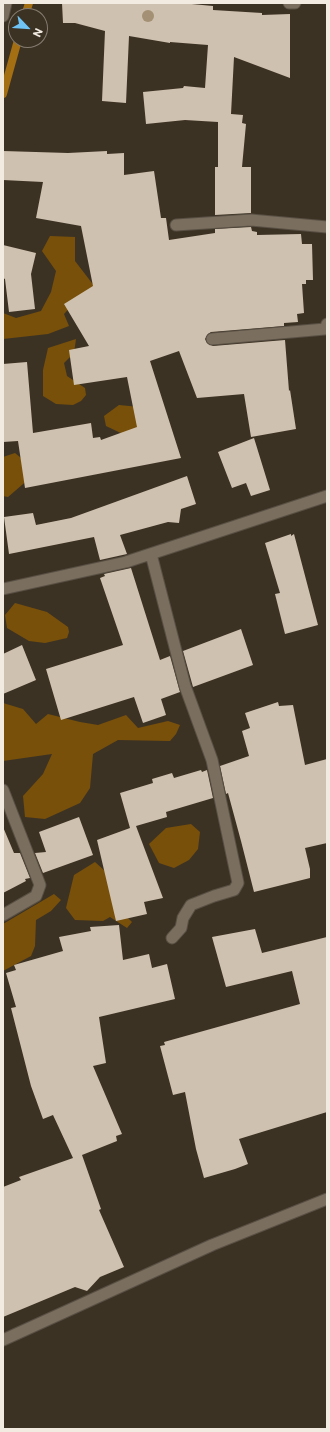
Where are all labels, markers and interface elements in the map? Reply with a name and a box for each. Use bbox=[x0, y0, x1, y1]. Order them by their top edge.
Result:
north arrow bbox=[8, 8, 48, 48]
text: N bbox=[31, 26, 46, 39]

